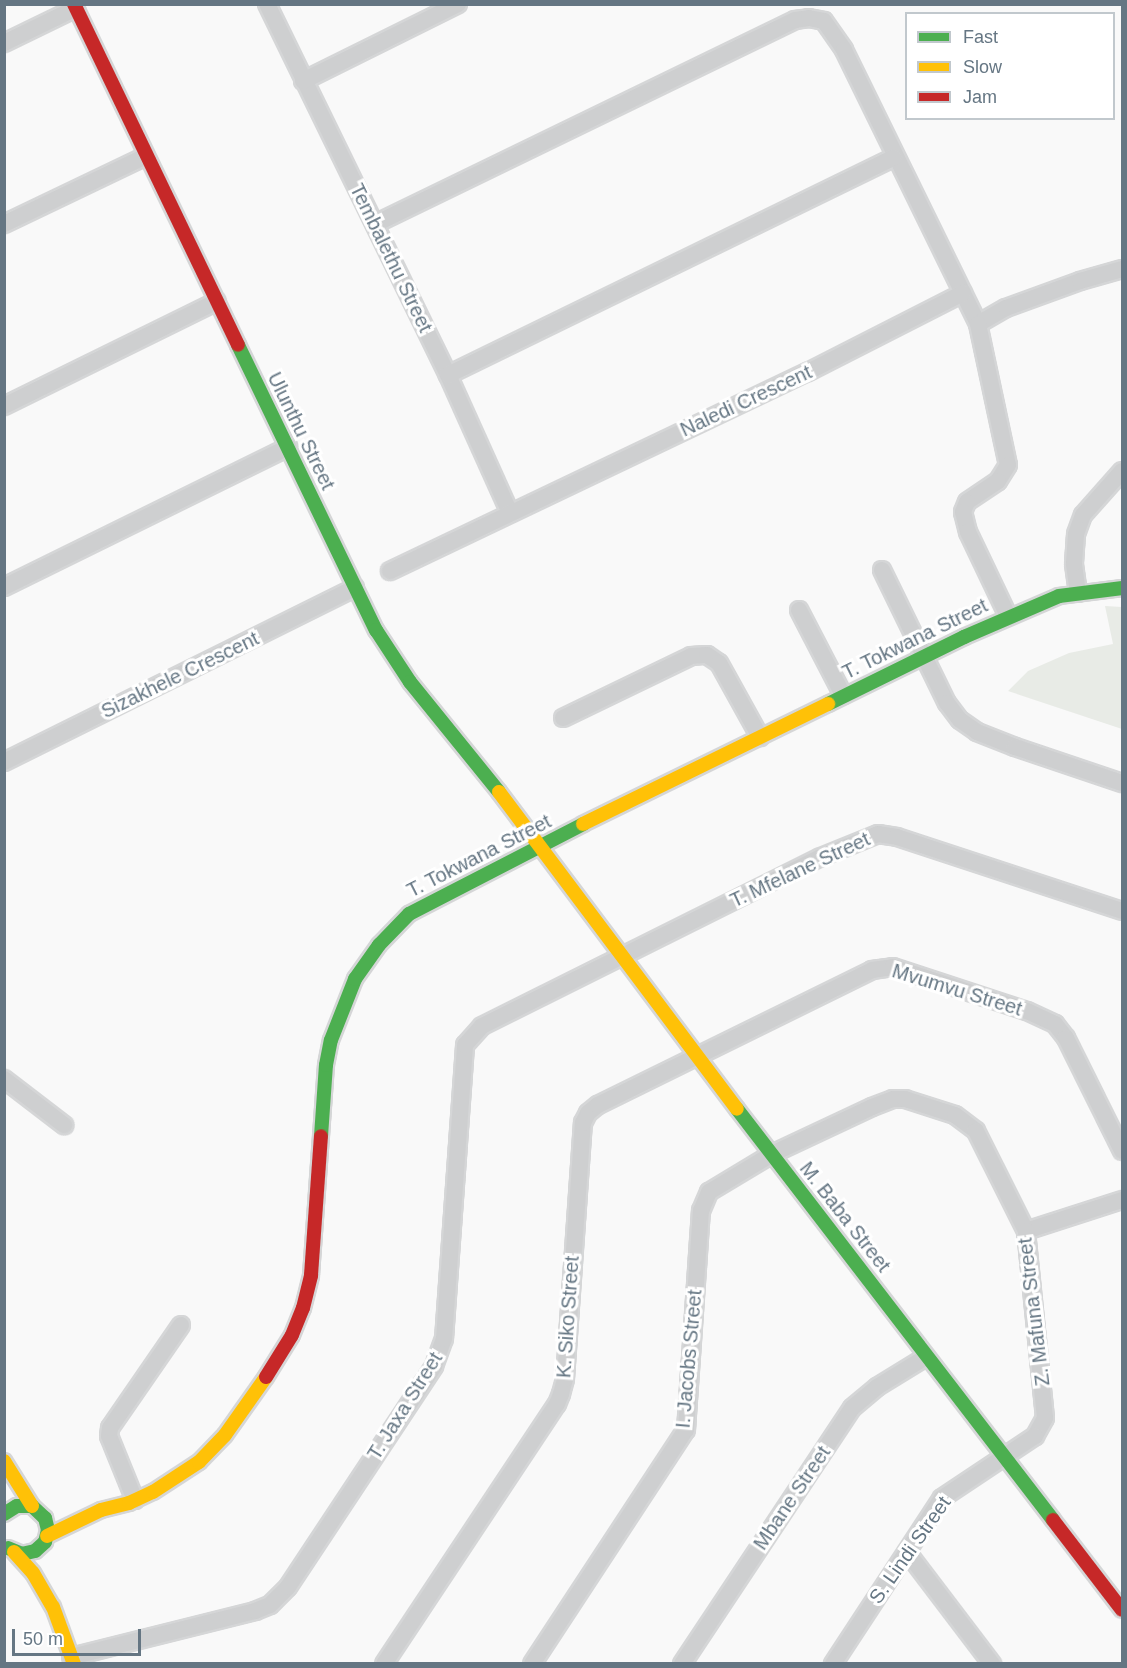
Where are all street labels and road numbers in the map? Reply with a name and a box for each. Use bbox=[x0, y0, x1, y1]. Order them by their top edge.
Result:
street label: Tembalethu Street bbox=[345, 180, 437, 336]
street label: Naledi Crescent bbox=[676, 360, 816, 442]
street label: Ulunthu Street bbox=[262, 368, 340, 494]
street label: T. Tokwana Street bbox=[838, 593, 992, 685]
street label: Sizakhele Crescent bbox=[97, 626, 263, 724]
street label: T. Tokwana Street bbox=[403, 809, 555, 903]
street label: T. Mfelane Street bbox=[726, 827, 874, 913]
street label: Mvumvu Street bbox=[889, 959, 1025, 1021]
street label: M. Baba Street bbox=[794, 1157, 896, 1277]
street label: Z. Mafuna Street bbox=[1013, 1237, 1055, 1387]
street label: K. Siko Street bbox=[552, 1255, 584, 1379]
street label: I. Jacobs Street bbox=[671, 1289, 707, 1429]
street label: T. Jaxa Street bbox=[362, 1348, 448, 1464]
street label: Mbane Street bbox=[748, 1442, 836, 1554]
street label: S. Lindi Street bbox=[864, 1492, 956, 1608]

